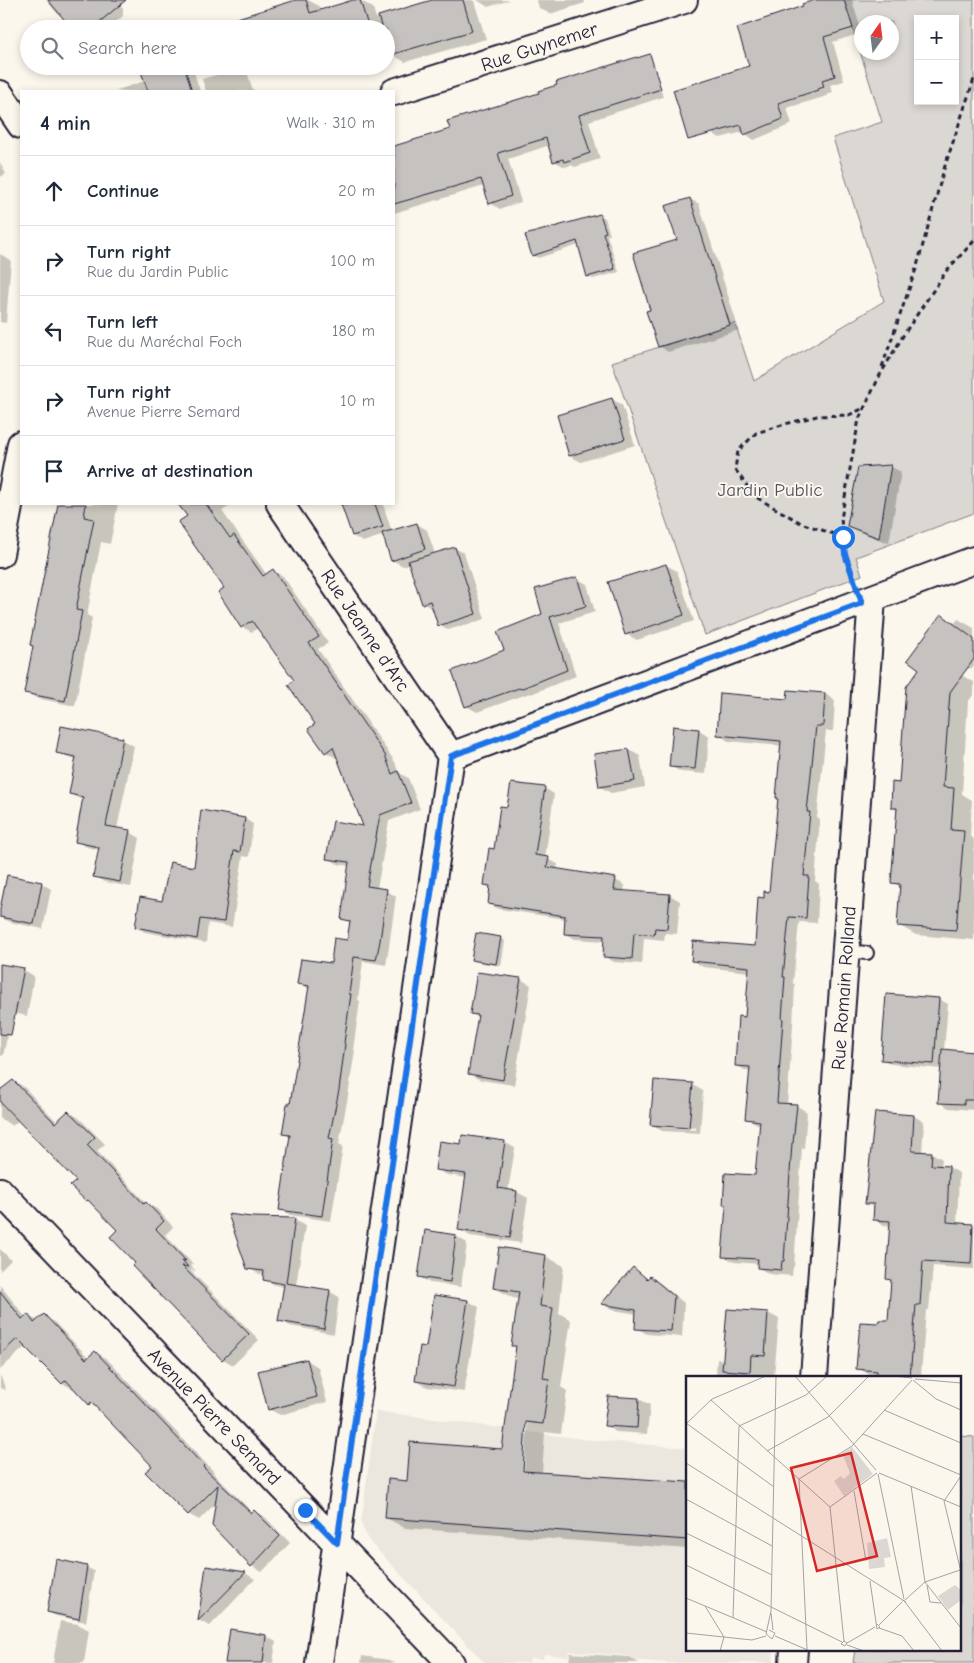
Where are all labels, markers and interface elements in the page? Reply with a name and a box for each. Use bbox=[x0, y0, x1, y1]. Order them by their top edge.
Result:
north arrow bbox=[854, 15, 899, 60]
map controls bbox=[914, 15, 959, 105]
button: + bbox=[914, 15, 959, 60]
street label: Rue Guynemer bbox=[478, 18, 601, 76]
search box bbox=[20, 20, 395, 75]
icon: search bbox=[38, 34, 66, 62]
text: Search here bbox=[78, 37, 177, 59]
button: − bbox=[914, 60, 959, 105]
text: 4 min bbox=[40, 111, 91, 135]
text: Walk · 310 m bbox=[286, 114, 375, 132]
icon: ahead bbox=[40, 177, 68, 205]
text: Continue bbox=[87, 180, 159, 202]
text: 20 m bbox=[338, 182, 375, 200]
text: Turn right bbox=[87, 241, 171, 263]
icon: right bbox=[40, 247, 68, 275]
text: 100 m bbox=[331, 252, 375, 270]
text: Rue du Jardin Public bbox=[87, 263, 228, 281]
text: Turn left bbox=[87, 311, 158, 333]
icon: left bbox=[40, 317, 68, 345]
text: 180 m bbox=[332, 322, 375, 340]
text: Rue du Maréchal Foch bbox=[87, 333, 242, 351]
text: Turn right bbox=[87, 381, 171, 403]
icon: right bbox=[40, 387, 68, 415]
text: 10 m bbox=[340, 392, 375, 410]
text: Avenue Pierre Semard bbox=[87, 403, 240, 421]
icon: arrive bbox=[40, 457, 68, 485]
text: Arrive at destination bbox=[87, 460, 253, 482]
park label: Jardin Public bbox=[718, 479, 822, 501]
route start bbox=[832, 526, 855, 549]
street label: Rue Jeanne d'Arc bbox=[316, 565, 414, 696]
street label: Rue Romain Rolland bbox=[827, 905, 861, 1071]
street label: Avenue Pierre Semard bbox=[143, 1344, 285, 1490]
inset map bbox=[686, 1376, 962, 1650]
route end bbox=[294, 1499, 317, 1522]

